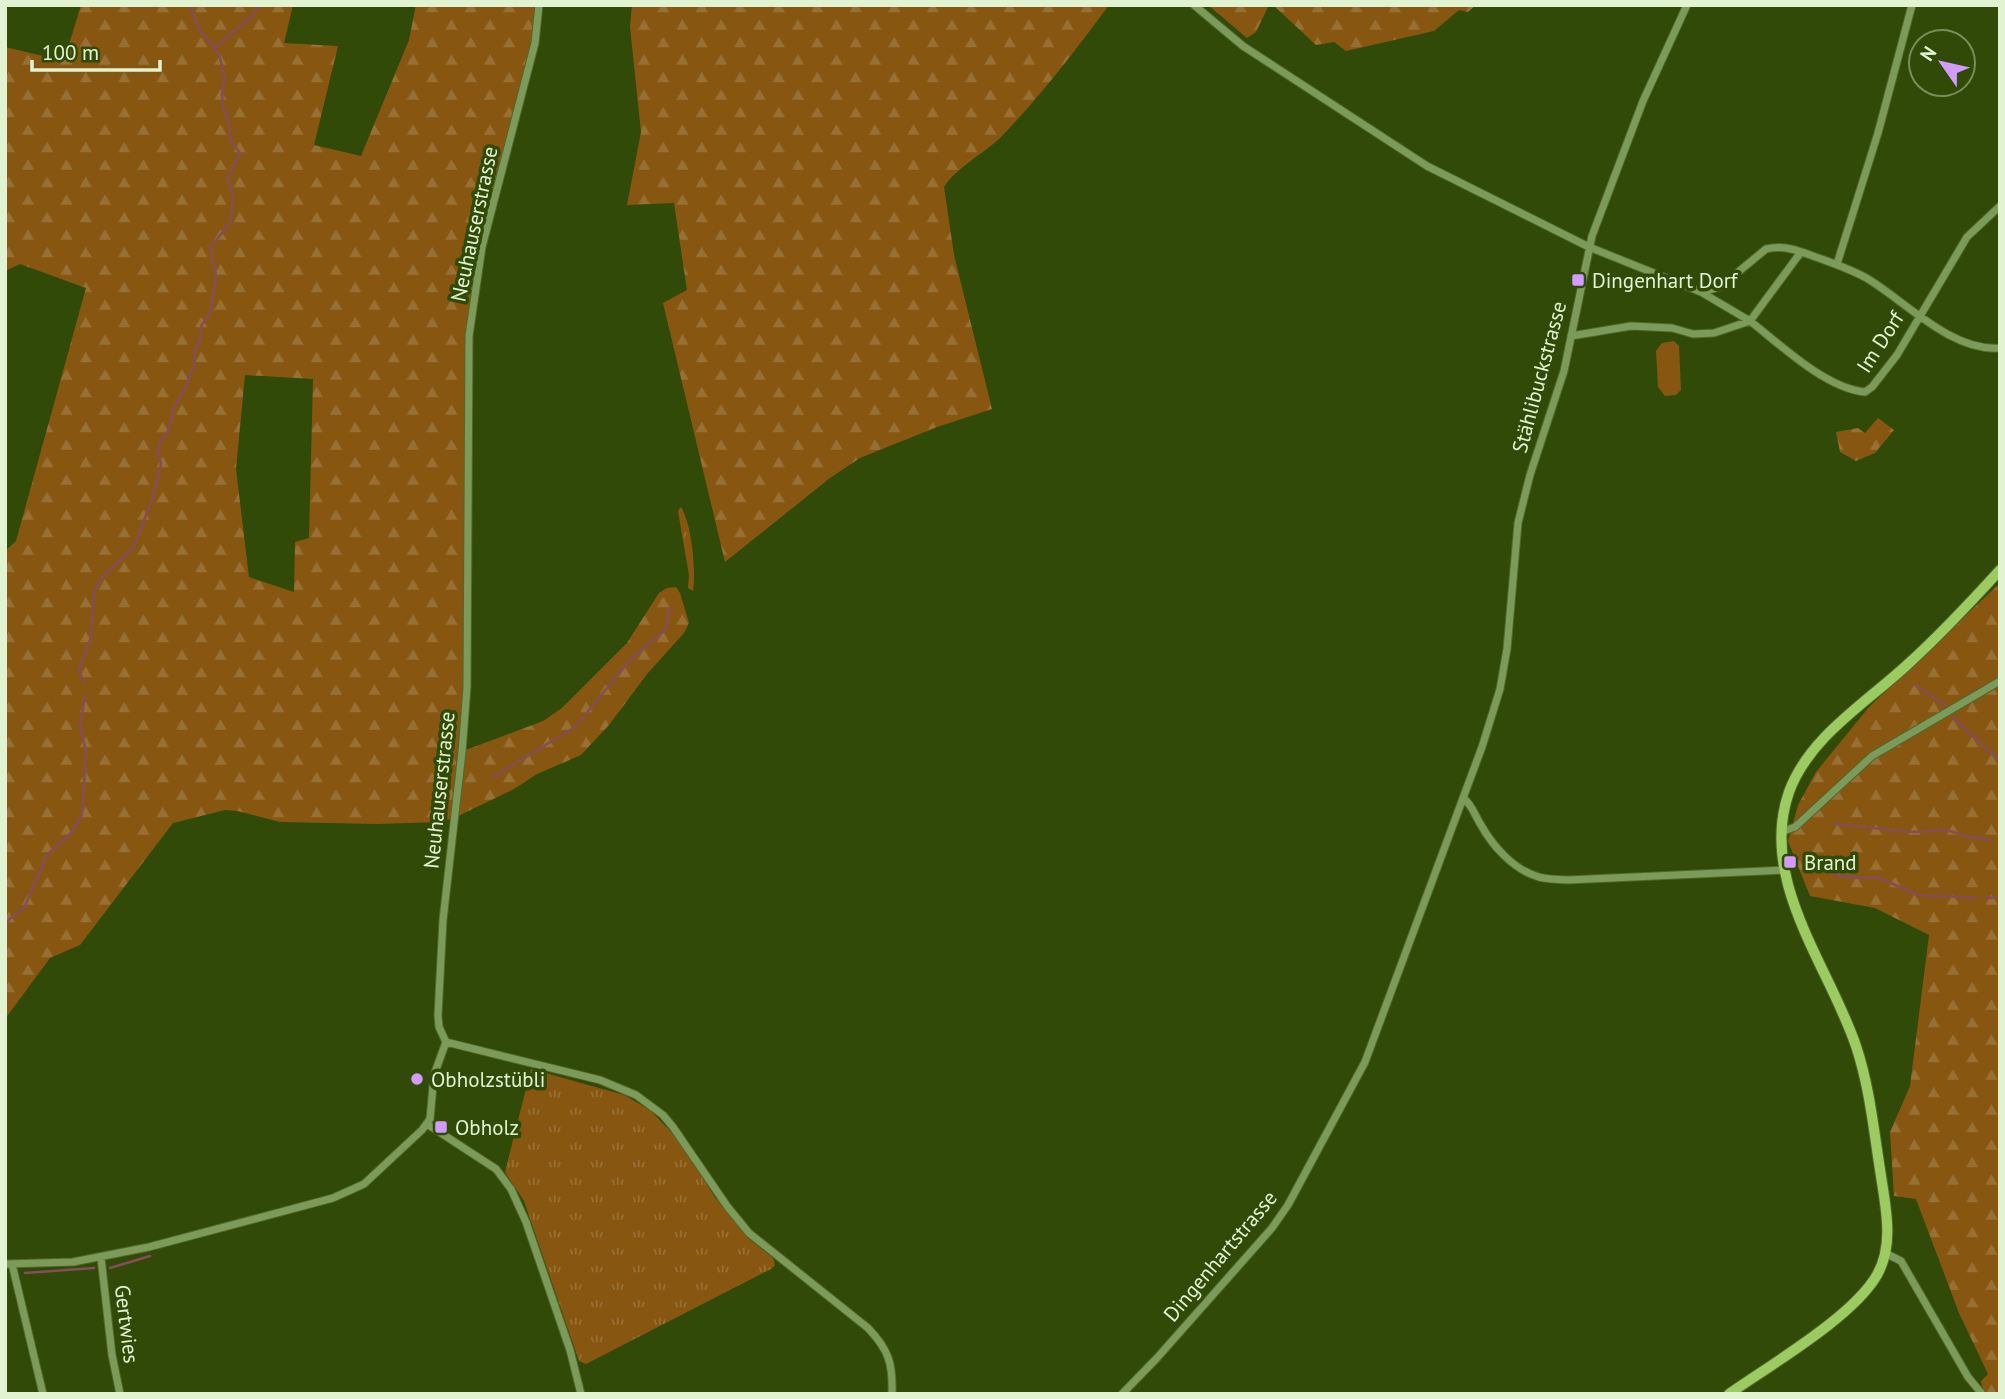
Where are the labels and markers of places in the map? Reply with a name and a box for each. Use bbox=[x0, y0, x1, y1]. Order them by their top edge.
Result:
place label: Dingenhart Dorf bbox=[1592, 267, 1739, 294]
marker: Dingenhart Dorf bbox=[1570, 272, 1586, 288]
place label: Brand bbox=[1804, 849, 1857, 876]
marker: Brand bbox=[1782, 854, 1798, 870]
place label: Obholzstübli bbox=[431, 1066, 545, 1093]
marker: Obholzstübli bbox=[409, 1071, 425, 1087]
place label: Obholz bbox=[455, 1114, 519, 1141]
marker: Obholz bbox=[433, 1119, 449, 1135]

